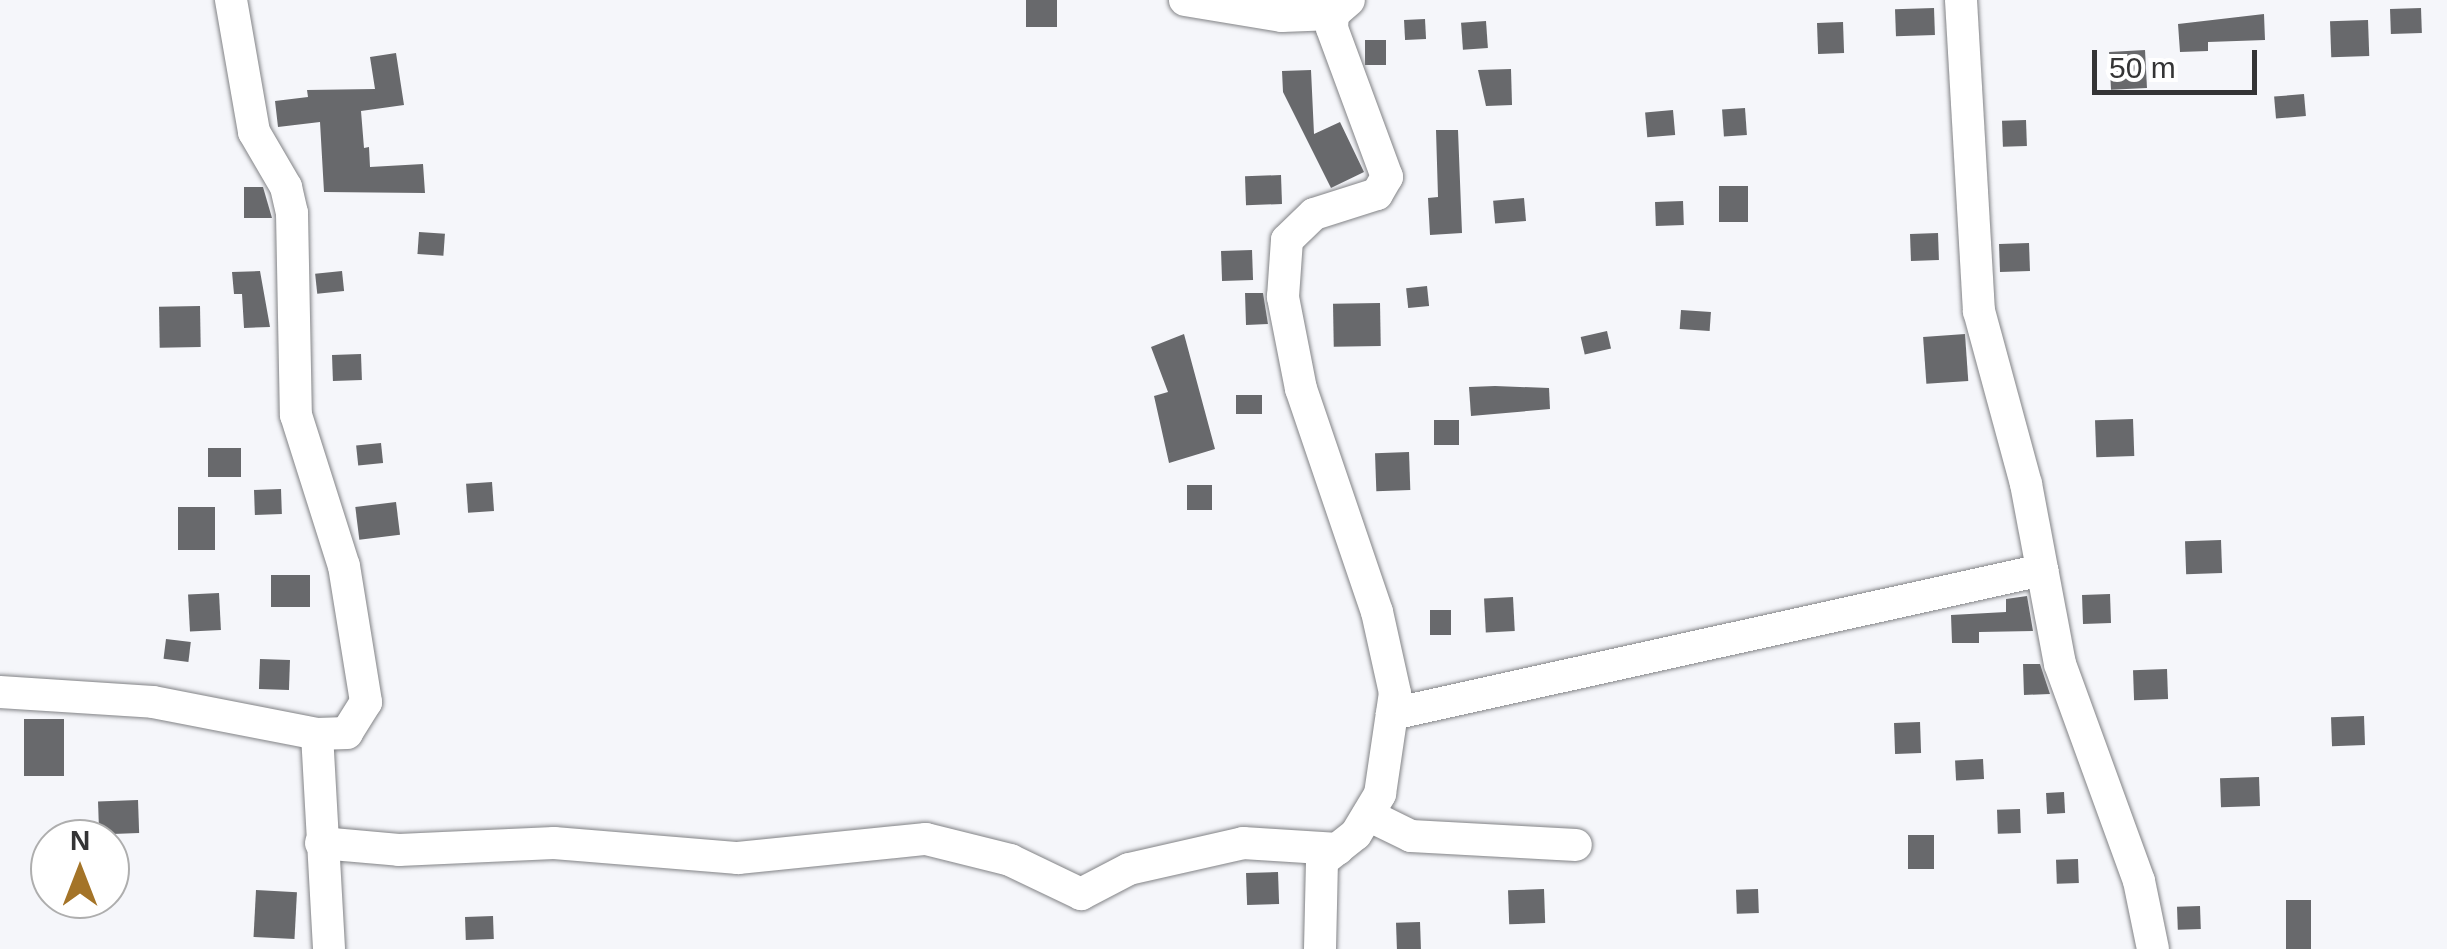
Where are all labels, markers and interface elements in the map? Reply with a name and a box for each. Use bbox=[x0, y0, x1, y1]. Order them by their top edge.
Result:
scale bar bbox=[2097, 30, 2262, 92]
text: 50 m bbox=[2109, 51, 2176, 84]
north arrow bbox=[30, 819, 130, 919]
text: N bbox=[70, 825, 90, 856]

